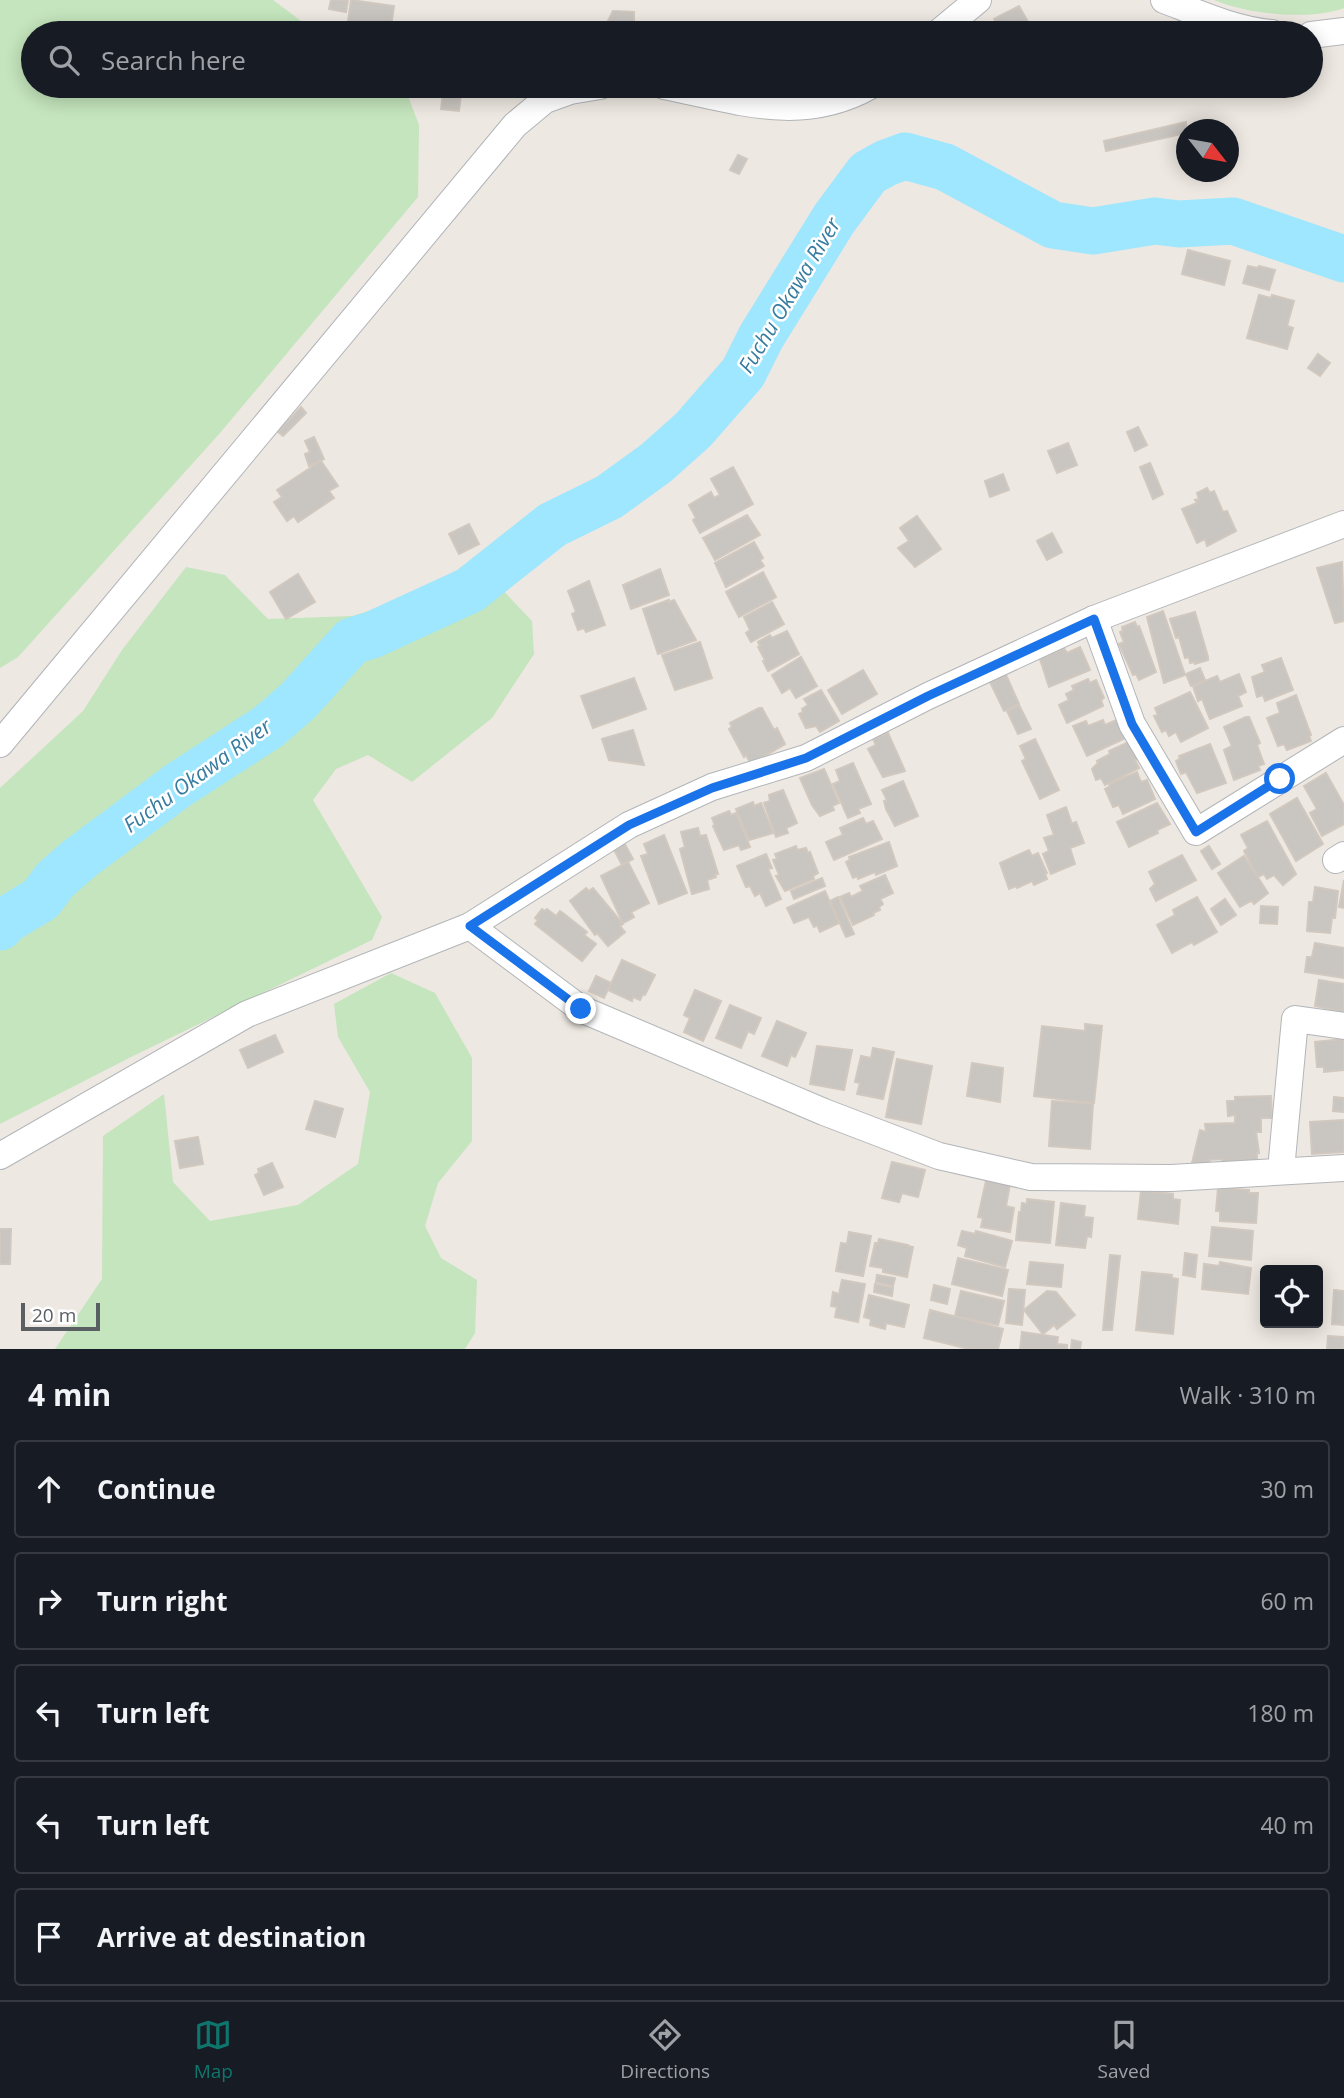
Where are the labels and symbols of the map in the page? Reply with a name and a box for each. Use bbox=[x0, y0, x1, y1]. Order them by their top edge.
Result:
north arrow bbox=[1176, 119, 1239, 182]
water label: Fuchu Okawa River bbox=[732, 211, 847, 378]
water label: Fuchu Okawa River bbox=[117, 711, 277, 838]
route start bbox=[1264, 763, 1295, 794]
route end bbox=[565, 993, 596, 1024]
scale bar bbox=[21, 1300, 100, 1332]

